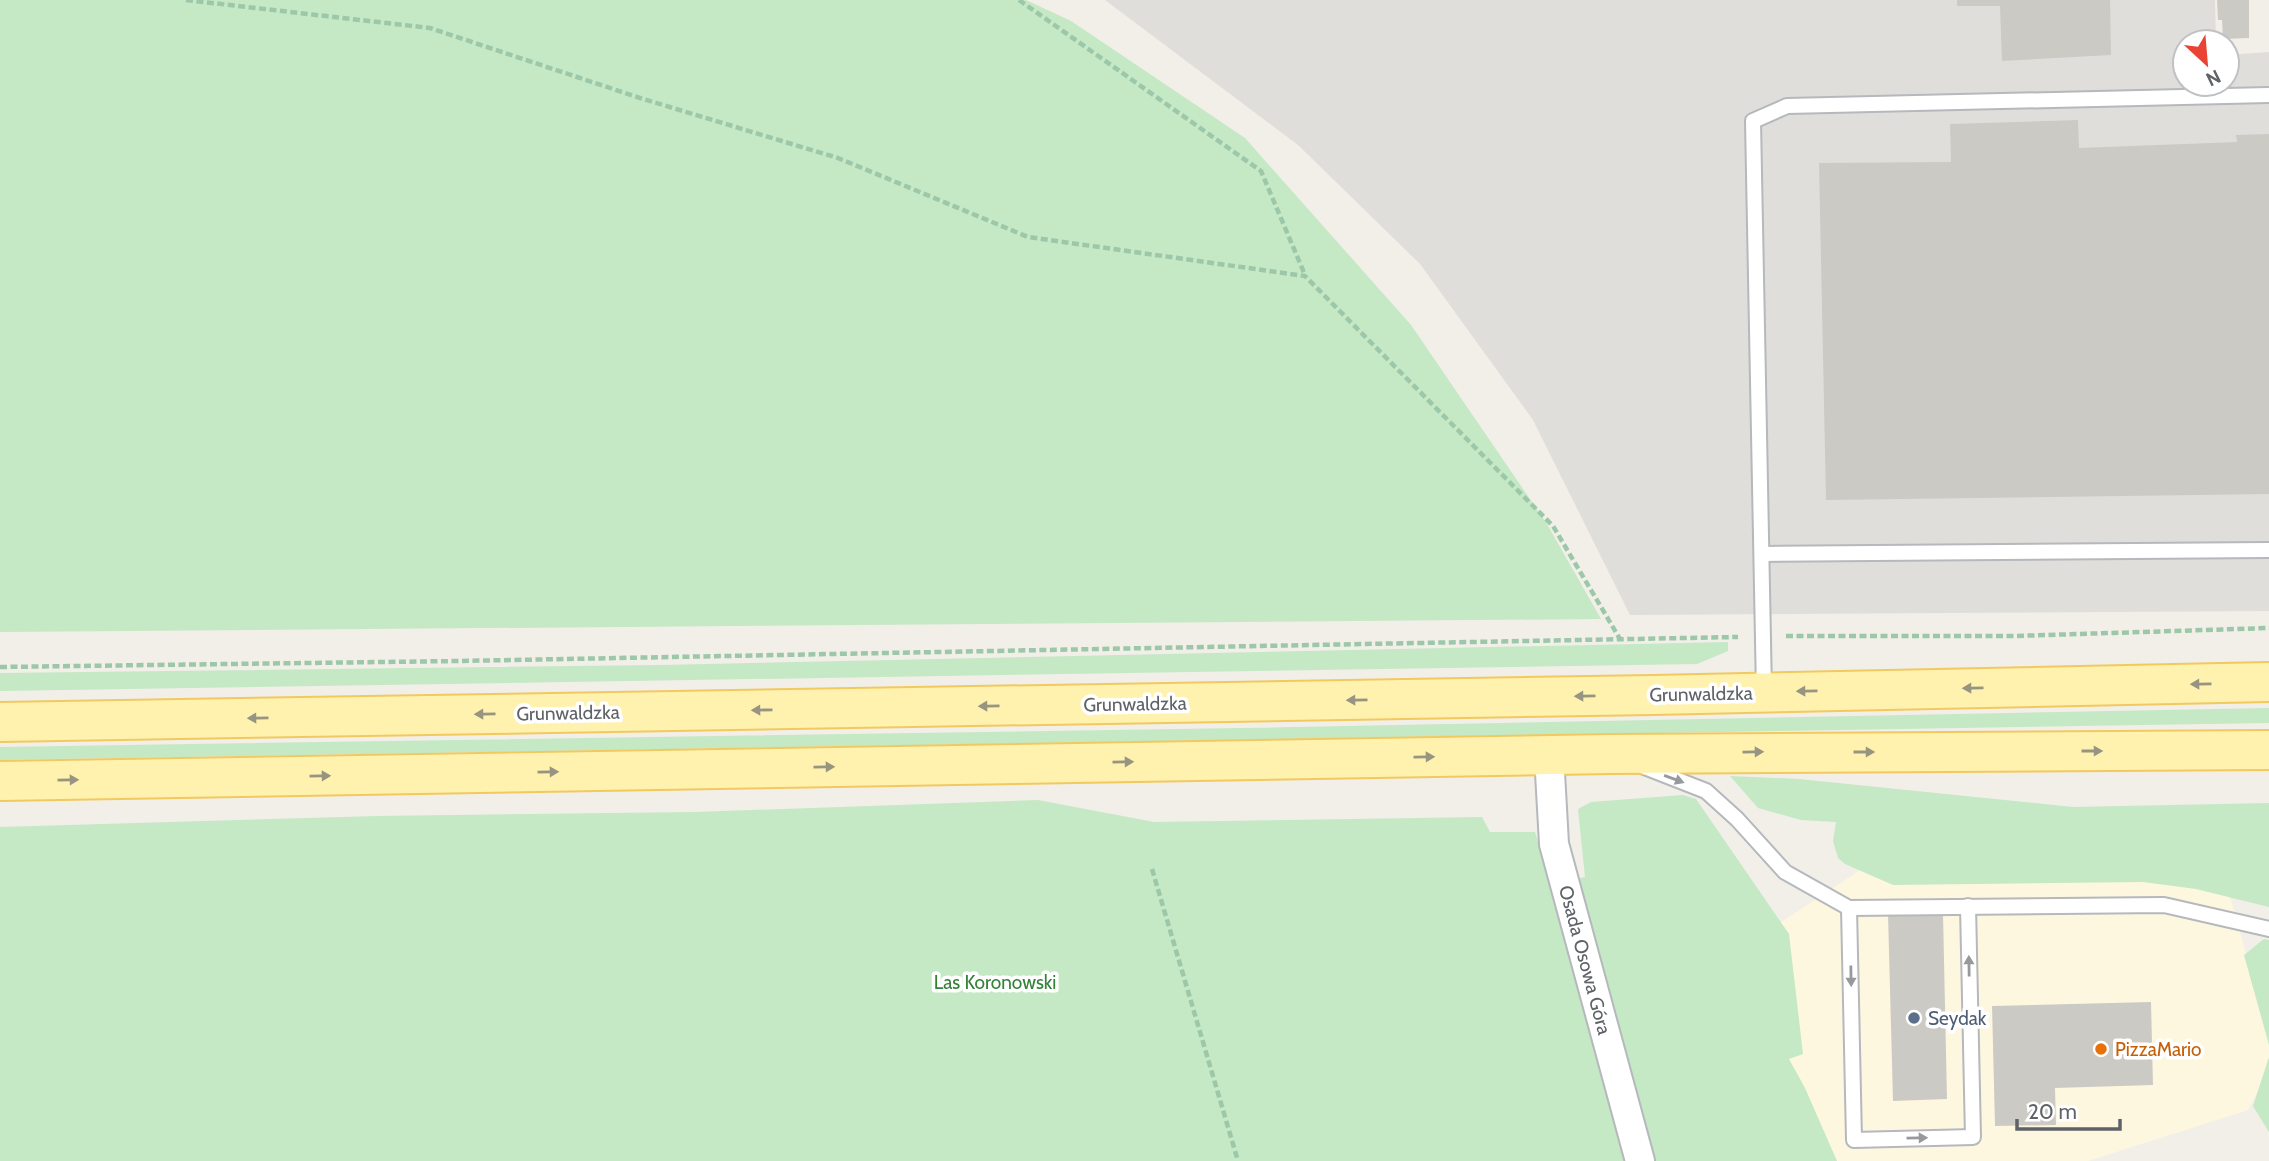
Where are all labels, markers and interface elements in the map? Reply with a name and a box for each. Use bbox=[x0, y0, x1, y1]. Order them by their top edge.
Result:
north arrow bbox=[2171, 28, 2241, 98]
text: N bbox=[2202, 65, 2224, 91]
one-way arrow bbox=[2190, 678, 2212, 689]
street label: Grunwaldzka bbox=[1649, 682, 1753, 706]
one-way arrow bbox=[1962, 682, 1984, 694]
one-way arrow bbox=[1795, 685, 1817, 697]
one-way arrow bbox=[1573, 690, 1595, 702]
street label: Grunwaldzka bbox=[1083, 692, 1187, 716]
one-way arrow bbox=[1346, 694, 1368, 706]
one-way arrow bbox=[978, 700, 1000, 712]
street label: Grunwaldzka bbox=[516, 701, 620, 725]
one-way arrow bbox=[751, 704, 773, 716]
one-way arrow bbox=[474, 709, 496, 720]
one-way arrow bbox=[247, 712, 269, 724]
one-way arrow bbox=[2081, 745, 2103, 757]
one-way arrow bbox=[1853, 746, 1875, 758]
one-way arrow bbox=[1742, 747, 1764, 758]
one-way arrow bbox=[1413, 751, 1435, 763]
one-way arrow bbox=[1112, 756, 1134, 768]
one-way arrow bbox=[813, 761, 835, 773]
one-way arrow bbox=[537, 766, 559, 778]
one-way arrow bbox=[309, 770, 331, 782]
one-way arrow bbox=[1664, 774, 1685, 785]
one-way arrow bbox=[57, 775, 79, 786]
street label: Osada Osowa Góra bbox=[1554, 883, 1616, 1037]
one-way arrow bbox=[1964, 955, 1975, 977]
one-way arrow bbox=[1845, 965, 1856, 987]
park label: Las Koronowski bbox=[934, 971, 1056, 994]
place label: Seydak bbox=[1928, 1007, 1987, 1030]
marker: Seydak bbox=[1906, 1010, 1922, 1026]
place label: PizzaMario bbox=[2115, 1038, 2202, 1061]
marker: PizzaMario bbox=[2093, 1041, 2109, 1057]
scale bar bbox=[2017, 1088, 2120, 1132]
text: 20 m bbox=[2028, 1099, 2077, 1124]
one-way arrow bbox=[1906, 1133, 1928, 1144]

